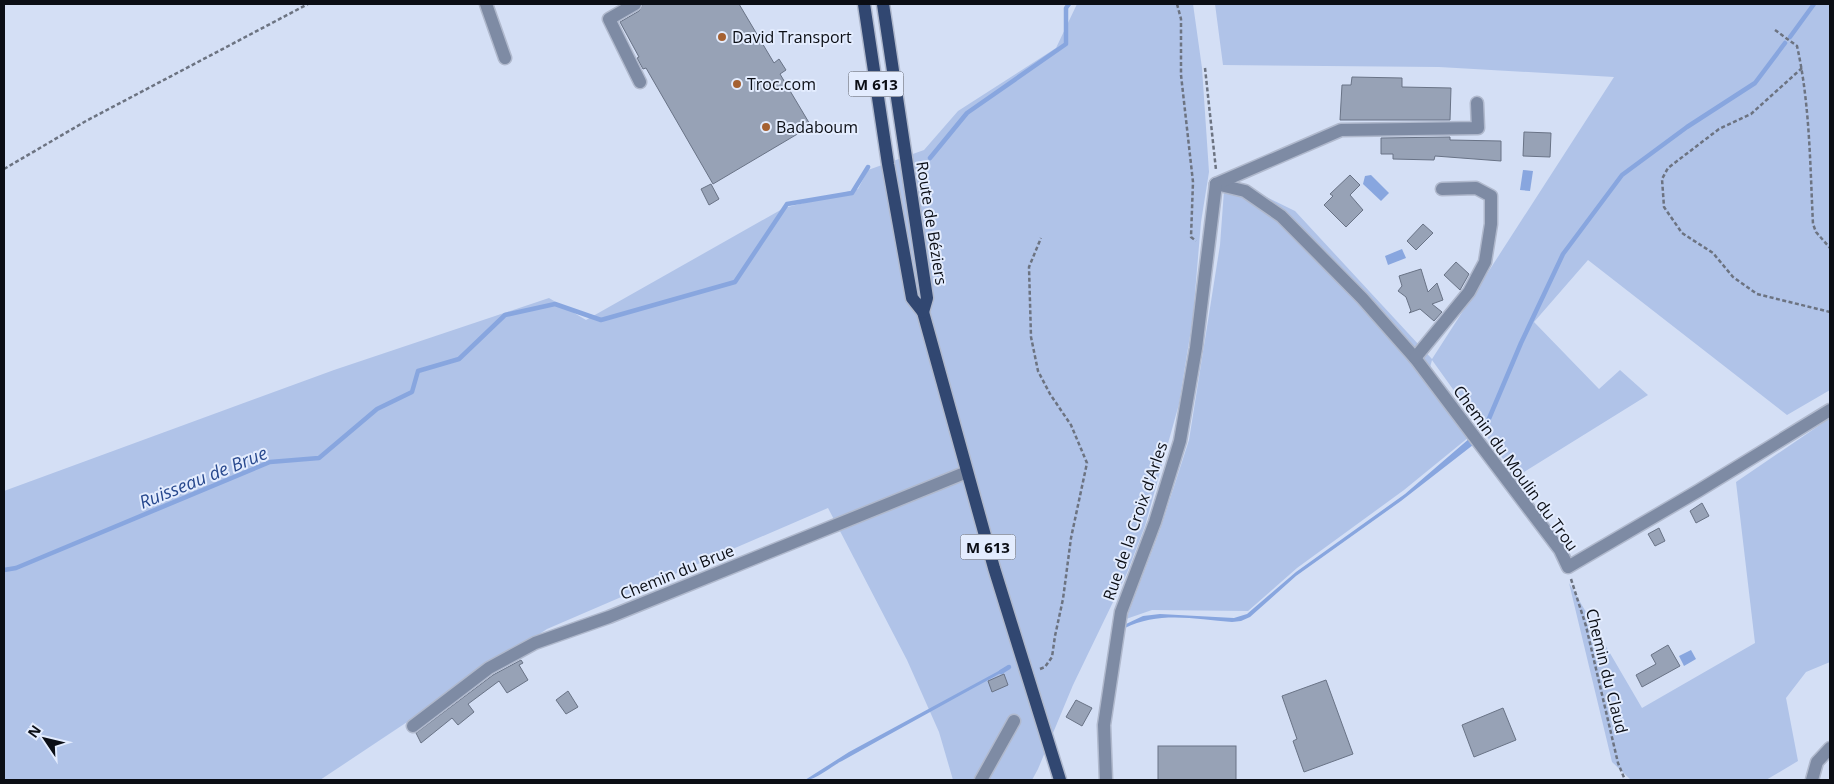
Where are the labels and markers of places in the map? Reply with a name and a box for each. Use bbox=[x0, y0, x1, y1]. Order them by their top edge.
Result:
place label: David Transport bbox=[732, 26, 852, 48]
marker: David Transport bbox=[716, 31, 728, 43]
place label: Troc.com bbox=[747, 73, 816, 95]
marker: Troc.com bbox=[731, 78, 743, 90]
place label: Badaboum bbox=[776, 116, 858, 138]
marker: Badaboum bbox=[760, 121, 772, 133]

